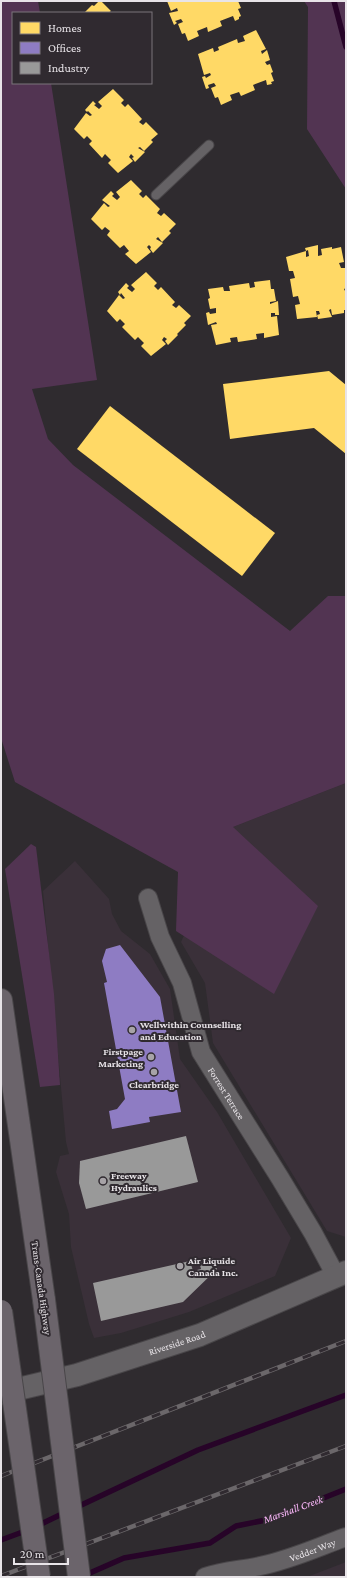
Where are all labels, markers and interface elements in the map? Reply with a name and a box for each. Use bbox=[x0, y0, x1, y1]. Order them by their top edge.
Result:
legend bbox=[12, 12, 152, 84]
text: Homes bbox=[48, 21, 82, 35]
text: Offices bbox=[48, 41, 81, 55]
text: Industry bbox=[48, 61, 90, 75]
place label: Wellwithin Counselling and Education bbox=[139, 1019, 241, 1042]
marker: Wellwithin Counselling and Education bbox=[127, 1025, 137, 1035]
place label: Firstpage Marketing bbox=[98, 1046, 143, 1069]
marker: Firstpage Marketing bbox=[146, 1052, 156, 1062]
street label: Forrest Terrace bbox=[206, 1065, 247, 1122]
marker: Clearbridge bbox=[149, 1067, 159, 1077]
place label: Clearbridge bbox=[129, 1079, 179, 1090]
place label: Freeway Hydraulics bbox=[111, 1170, 157, 1193]
marker: Freeway Hydraulics bbox=[98, 1176, 108, 1186]
street label: Trans-Canada Highway bbox=[29, 1241, 54, 1336]
place label: Air Liquide Canada Inc. bbox=[187, 1255, 238, 1278]
marker: Air Liquide Canada Inc. bbox=[175, 1261, 185, 1271]
street label: Riverside Road bbox=[147, 1328, 208, 1357]
water label: Marshall Creek bbox=[261, 1492, 326, 1526]
street label: Vedder Way bbox=[288, 1536, 337, 1564]
scale bar bbox=[14, 1540, 68, 1566]
text: 20 m bbox=[20, 1547, 45, 1561]

